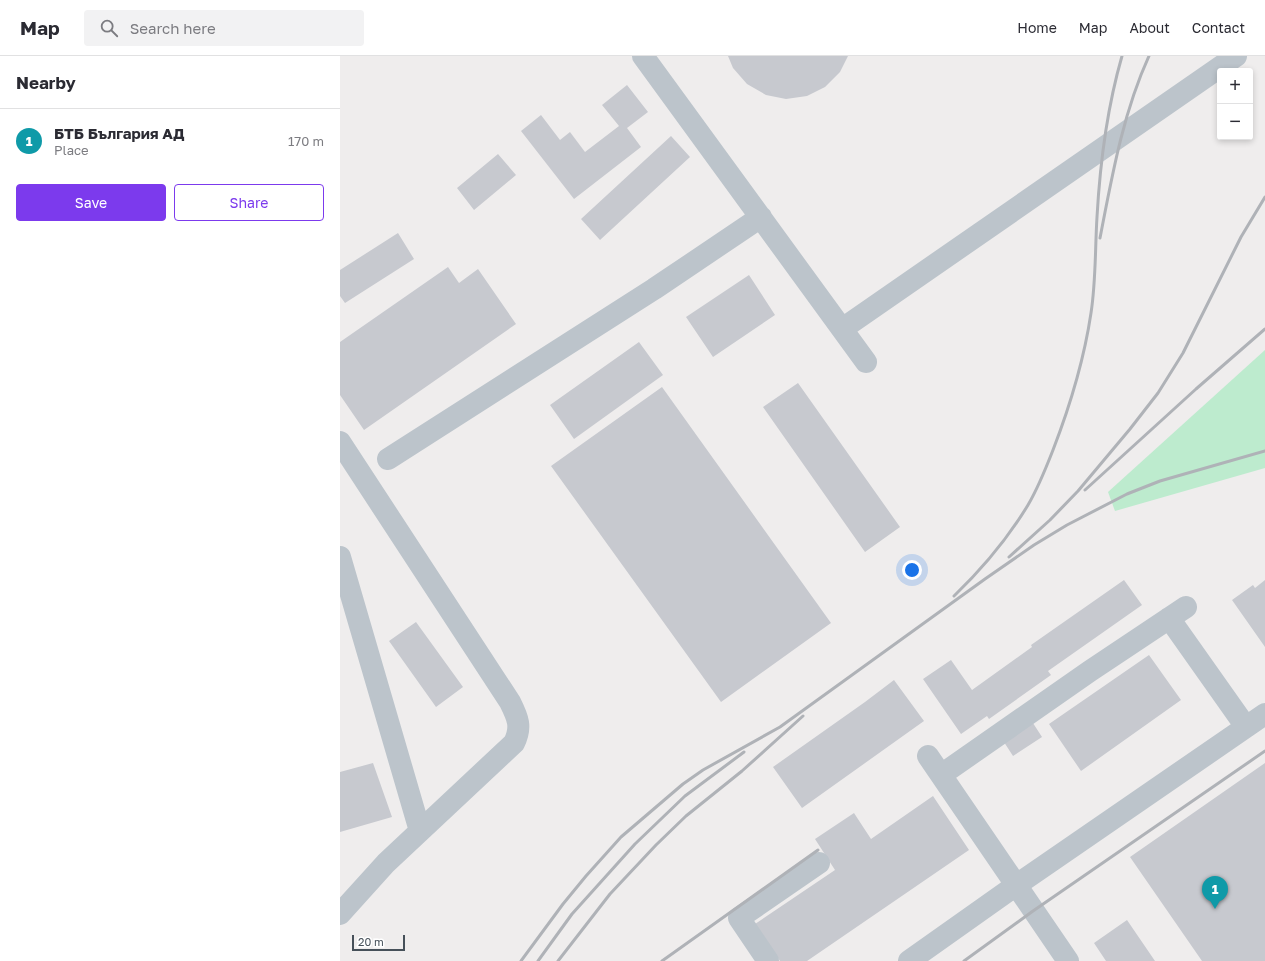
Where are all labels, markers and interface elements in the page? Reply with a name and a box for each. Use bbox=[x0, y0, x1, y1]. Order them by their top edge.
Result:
search box bbox=[84, 10, 364, 46]
text: Map bbox=[20, 16, 60, 39]
icon: search bbox=[98, 17, 120, 39]
text: Search here bbox=[130, 19, 216, 37]
text: Home bbox=[1017, 19, 1057, 36]
text: Map bbox=[1079, 19, 1107, 36]
text: About bbox=[1129, 19, 1170, 36]
text: Contact bbox=[1192, 19, 1245, 36]
map controls bbox=[1217, 68, 1253, 140]
button: + bbox=[1217, 68, 1253, 104]
text: Nearby bbox=[16, 72, 76, 93]
button: − bbox=[1217, 104, 1253, 140]
text: БТБ България АД bbox=[54, 124, 185, 142]
text: 1 bbox=[26, 133, 32, 149]
text: 170 m bbox=[288, 133, 324, 149]
text: Place bbox=[54, 142, 89, 158]
button: Save bbox=[16, 184, 166, 221]
button: Share bbox=[174, 184, 324, 221]
your location bbox=[902, 560, 922, 580]
pin: 1 bbox=[1202, 876, 1228, 909]
scale bar bbox=[352, 933, 405, 952]
text: 20 m bbox=[358, 935, 384, 948]

